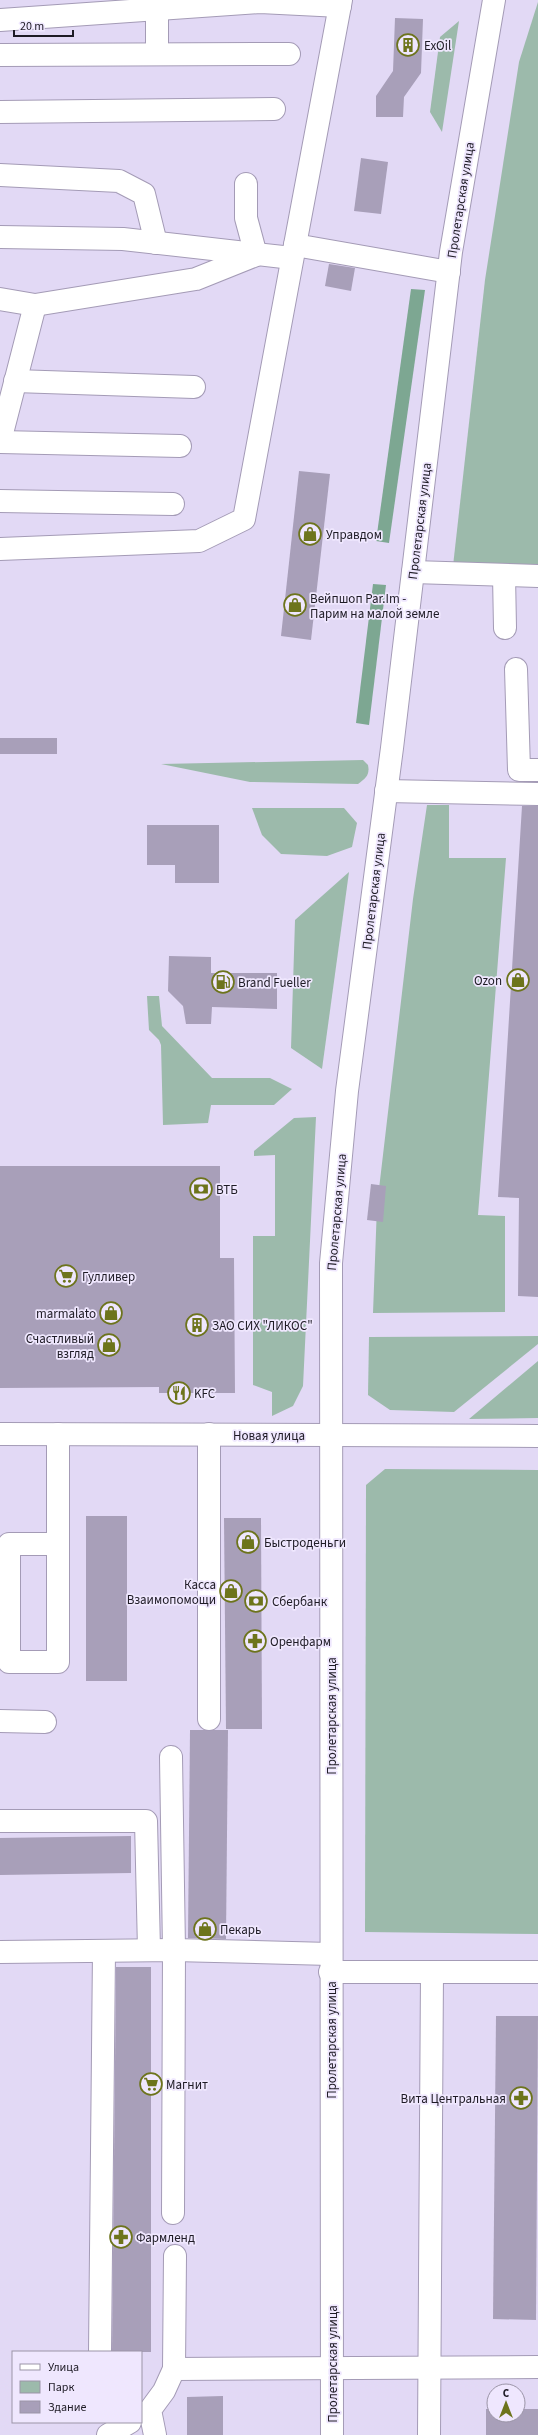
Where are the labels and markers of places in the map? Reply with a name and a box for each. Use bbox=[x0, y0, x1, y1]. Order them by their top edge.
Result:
building icon: ExOil bbox=[395, 32, 421, 58]
place label: ExOil bbox=[424, 37, 451, 55]
shop icon: Управдом bbox=[297, 521, 323, 547]
place label: Управдом bbox=[326, 526, 382, 544]
place label: Вейпшоп Par.Im - Парим на малой земле bbox=[310, 590, 439, 623]
shop icon: Вейпшоп Par.Im - Парим на малой земле bbox=[282, 592, 308, 618]
shop icon: Ozon bbox=[505, 967, 531, 993]
fuel station icon: Brand Fueller bbox=[210, 969, 236, 995]
place label: Ozon bbox=[474, 972, 502, 990]
place label: Brand Fueller bbox=[238, 974, 311, 992]
bank icon: ВТБ bbox=[188, 1176, 214, 1202]
place label: ВТБ bbox=[216, 1181, 238, 1199]
supermarket icon: Гулливер bbox=[53, 1263, 79, 1289]
place label: Гулливер bbox=[82, 1268, 135, 1286]
shop icon: marmalato bbox=[98, 1300, 124, 1326]
place label: marmalato bbox=[36, 1305, 96, 1323]
building icon: ЗАО СИХ "ЛИКОС" bbox=[184, 1312, 210, 1338]
place label: ЗАО СИХ "ЛИКОС" bbox=[212, 1317, 313, 1335]
place label: Счастливый взгляд bbox=[26, 1330, 94, 1363]
shop icon: Счастливый взгляд bbox=[96, 1332, 122, 1358]
restaurant icon: KFC bbox=[166, 1380, 192, 1406]
place label: KFC bbox=[194, 1385, 215, 1403]
shop icon: Быстроденьги bbox=[235, 1529, 261, 1555]
place label: Быстроденьги bbox=[264, 1534, 346, 1552]
place label: Касса Взаимопомощи bbox=[127, 1576, 216, 1609]
shop icon: Касса Взаимопомощи bbox=[218, 1578, 244, 1604]
bank icon: Сбербанк bbox=[243, 1588, 269, 1614]
place label: Сбербанк bbox=[272, 1593, 328, 1611]
pharmacy icon: Оренфарм bbox=[242, 1628, 268, 1654]
place label: Оренфарм bbox=[270, 1633, 331, 1651]
shop icon: Пекарь bbox=[192, 1916, 218, 1942]
place label: Пекарь bbox=[220, 1921, 261, 1939]
supermarket icon: Магнит bbox=[138, 2071, 164, 2097]
place label: Магнит bbox=[166, 2076, 208, 2094]
pharmacy icon: Вита Центральная bbox=[508, 2085, 534, 2111]
place label: Вита Центральная bbox=[401, 2090, 506, 2108]
pharmacy icon: Фармленд bbox=[108, 2224, 134, 2250]
place label: Фармленд bbox=[136, 2229, 195, 2247]

